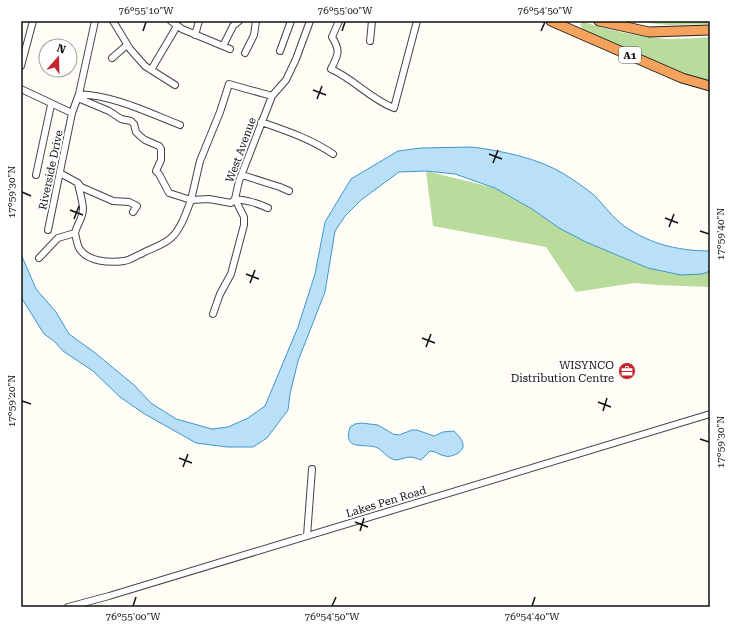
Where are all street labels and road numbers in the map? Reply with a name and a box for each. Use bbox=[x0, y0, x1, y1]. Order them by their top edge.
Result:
road number: A1 bbox=[619, 47, 641, 63]
street label: West Avenue bbox=[223, 116, 259, 184]
street label: Riverside Drive bbox=[36, 129, 66, 211]
street label: Lakes Pen Road bbox=[344, 484, 428, 520]

